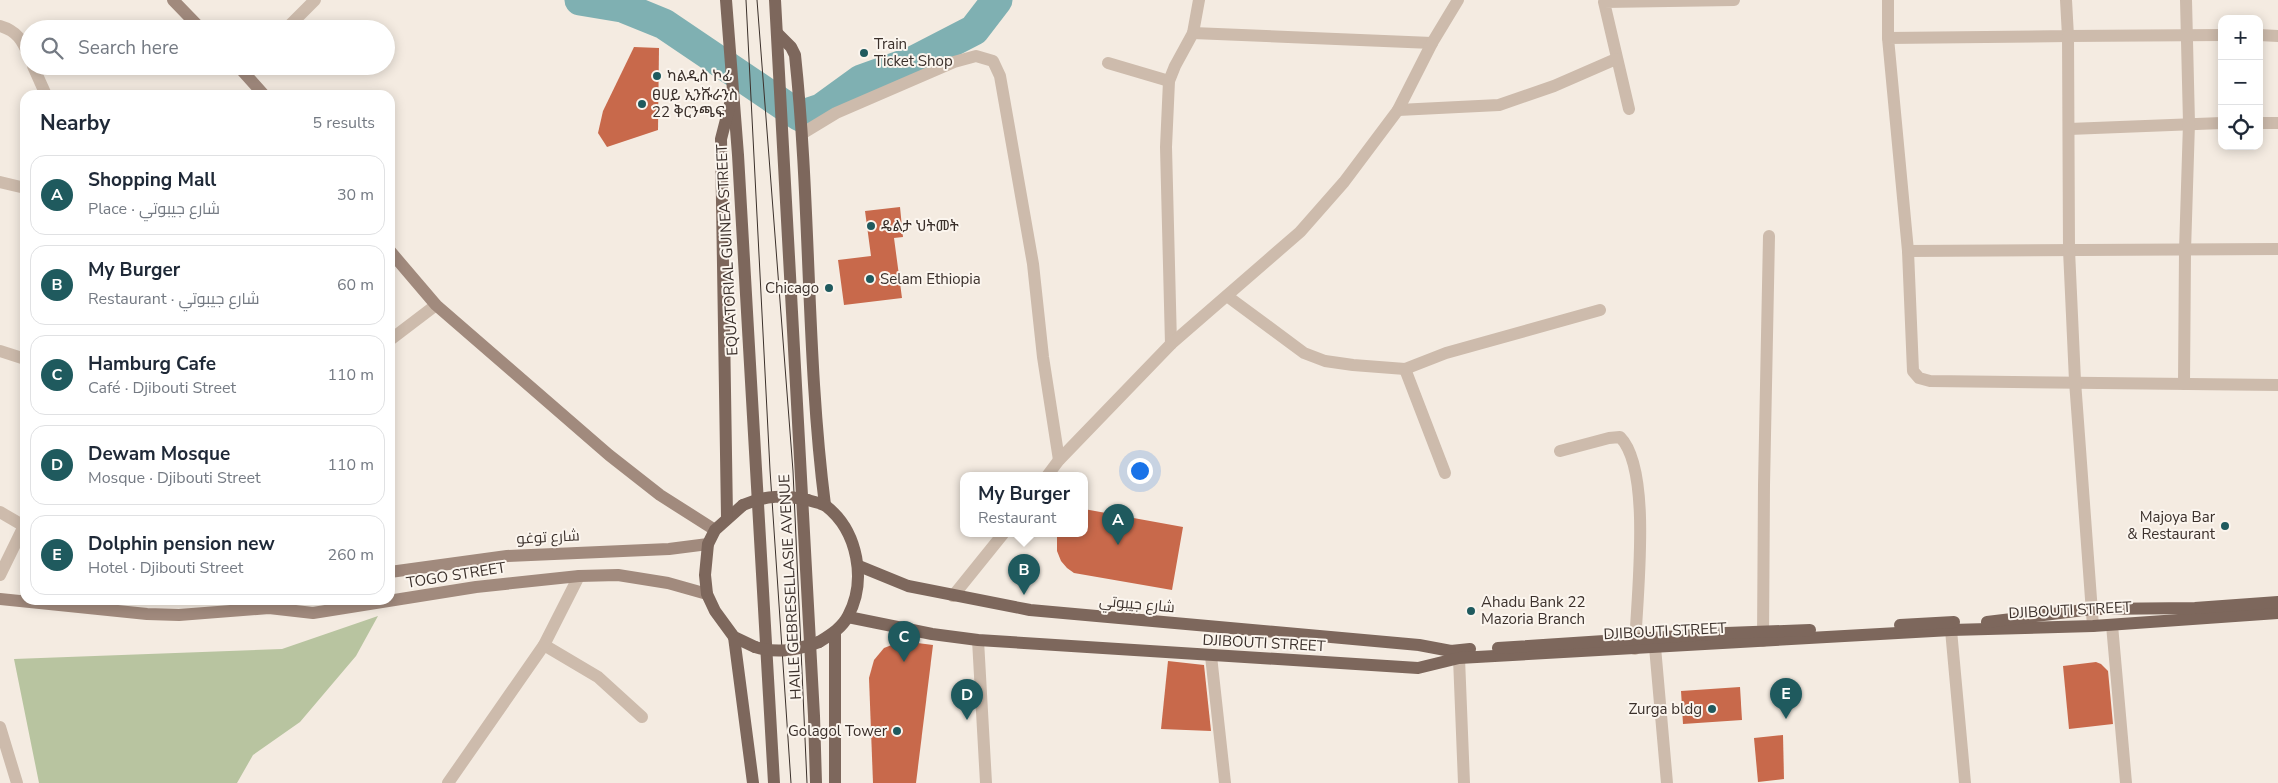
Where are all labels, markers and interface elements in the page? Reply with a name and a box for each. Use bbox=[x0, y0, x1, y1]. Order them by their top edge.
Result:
map controls bbox=[2218, 15, 2263, 150]
button: + bbox=[2218, 15, 2263, 60]
search box bbox=[20, 20, 395, 75]
icon: search bbox=[38, 34, 66, 62]
place label: Train Ticket Shop bbox=[874, 34, 953, 71]
text: Search here bbox=[78, 35, 179, 61]
marker: Train Ticket Shop bbox=[858, 47, 870, 59]
button: − bbox=[2218, 60, 2263, 105]
place label: ካልዲስ ኮፊ bbox=[667, 66, 732, 86]
marker: ካልዲስ ኮፊ bbox=[651, 70, 663, 82]
place label: ፀሀይ ኢንሹራንስ 22 ቅርንጫፍ bbox=[652, 85, 738, 122]
marker: ፀሀይ ኢንሹራንስ 22 ቅርንጫፍ bbox=[636, 98, 648, 110]
button: locate bbox=[2218, 105, 2263, 150]
text: Nearby bbox=[40, 109, 110, 137]
text: 5 results bbox=[313, 112, 375, 134]
street label: EQUATORIAL GUINEA STREET bbox=[711, 144, 743, 356]
text: Shopping Mall bbox=[88, 167, 216, 193]
text: A bbox=[51, 184, 63, 206]
text: 30 m bbox=[337, 184, 374, 206]
text: Place · شارع جيبوتي bbox=[88, 198, 220, 220]
place label: ዴልታ ህትመት bbox=[881, 216, 959, 236]
marker: ዴልታ ህትመት bbox=[865, 220, 877, 232]
text: My Burger bbox=[88, 257, 180, 283]
place label: Selam Ethiopia bbox=[880, 269, 981, 289]
marker: Selam Ethiopia bbox=[864, 273, 876, 285]
text: B bbox=[51, 274, 63, 296]
text: 60 m bbox=[337, 274, 374, 296]
place label: Chicago bbox=[765, 278, 819, 298]
marker: Chicago bbox=[823, 282, 835, 294]
text: Restaurant · شارع جيبوتي bbox=[88, 288, 259, 310]
text: Hamburg Cafe bbox=[88, 351, 216, 377]
text: C bbox=[52, 364, 62, 386]
text: 110 m bbox=[327, 364, 374, 386]
text: Café · Djibouti Street bbox=[88, 377, 236, 399]
text: Dewam Mosque bbox=[88, 441, 230, 467]
text: D bbox=[51, 454, 63, 476]
text: 110 m bbox=[327, 454, 374, 476]
your location bbox=[1127, 458, 1153, 484]
text: Mosque · Djibouti Street bbox=[88, 467, 261, 489]
popup bbox=[960, 472, 1088, 537]
street label: HAILE GEBRESELLASIE AVENUE bbox=[774, 474, 806, 700]
text: My Burger bbox=[978, 481, 1070, 507]
pin: A bbox=[1102, 504, 1134, 545]
text: Restaurant bbox=[978, 507, 1056, 529]
place label: Majoya Bar & Restaurant bbox=[2127, 507, 2216, 544]
marker: Majoya Bar & Restaurant bbox=[2219, 520, 2231, 532]
street label: شارع توغو bbox=[516, 525, 580, 550]
text: Dolphin pension new bbox=[88, 531, 275, 557]
text: E bbox=[52, 544, 62, 566]
text: 260 m bbox=[327, 544, 374, 566]
pin: B bbox=[1008, 554, 1040, 595]
text: Hotel · Djibouti Street bbox=[88, 557, 243, 579]
street label: TOGO STREET bbox=[405, 557, 507, 593]
street label: شارع جيبوتي bbox=[1098, 591, 1176, 619]
place label: Ahadu Bank 22 Mazoria Branch bbox=[1481, 592, 1585, 629]
street label: DJIBOUTI STREET bbox=[2008, 597, 2132, 623]
marker: Ahadu Bank 22 Mazoria Branch bbox=[1465, 605, 1477, 617]
street label: DJIBOUTI STREET bbox=[1603, 618, 1727, 644]
pin: C bbox=[888, 621, 920, 662]
street label: DJIBOUTI STREET bbox=[1202, 630, 1326, 656]
pin: E bbox=[1770, 678, 1802, 719]
pin: D bbox=[951, 679, 983, 720]
place label: Zurga bldg bbox=[1628, 699, 1702, 719]
marker: Zurga bldg bbox=[1706, 703, 1718, 715]
place label: Golagol Tower bbox=[788, 721, 888, 741]
marker: Golagol Tower bbox=[891, 725, 903, 737]

